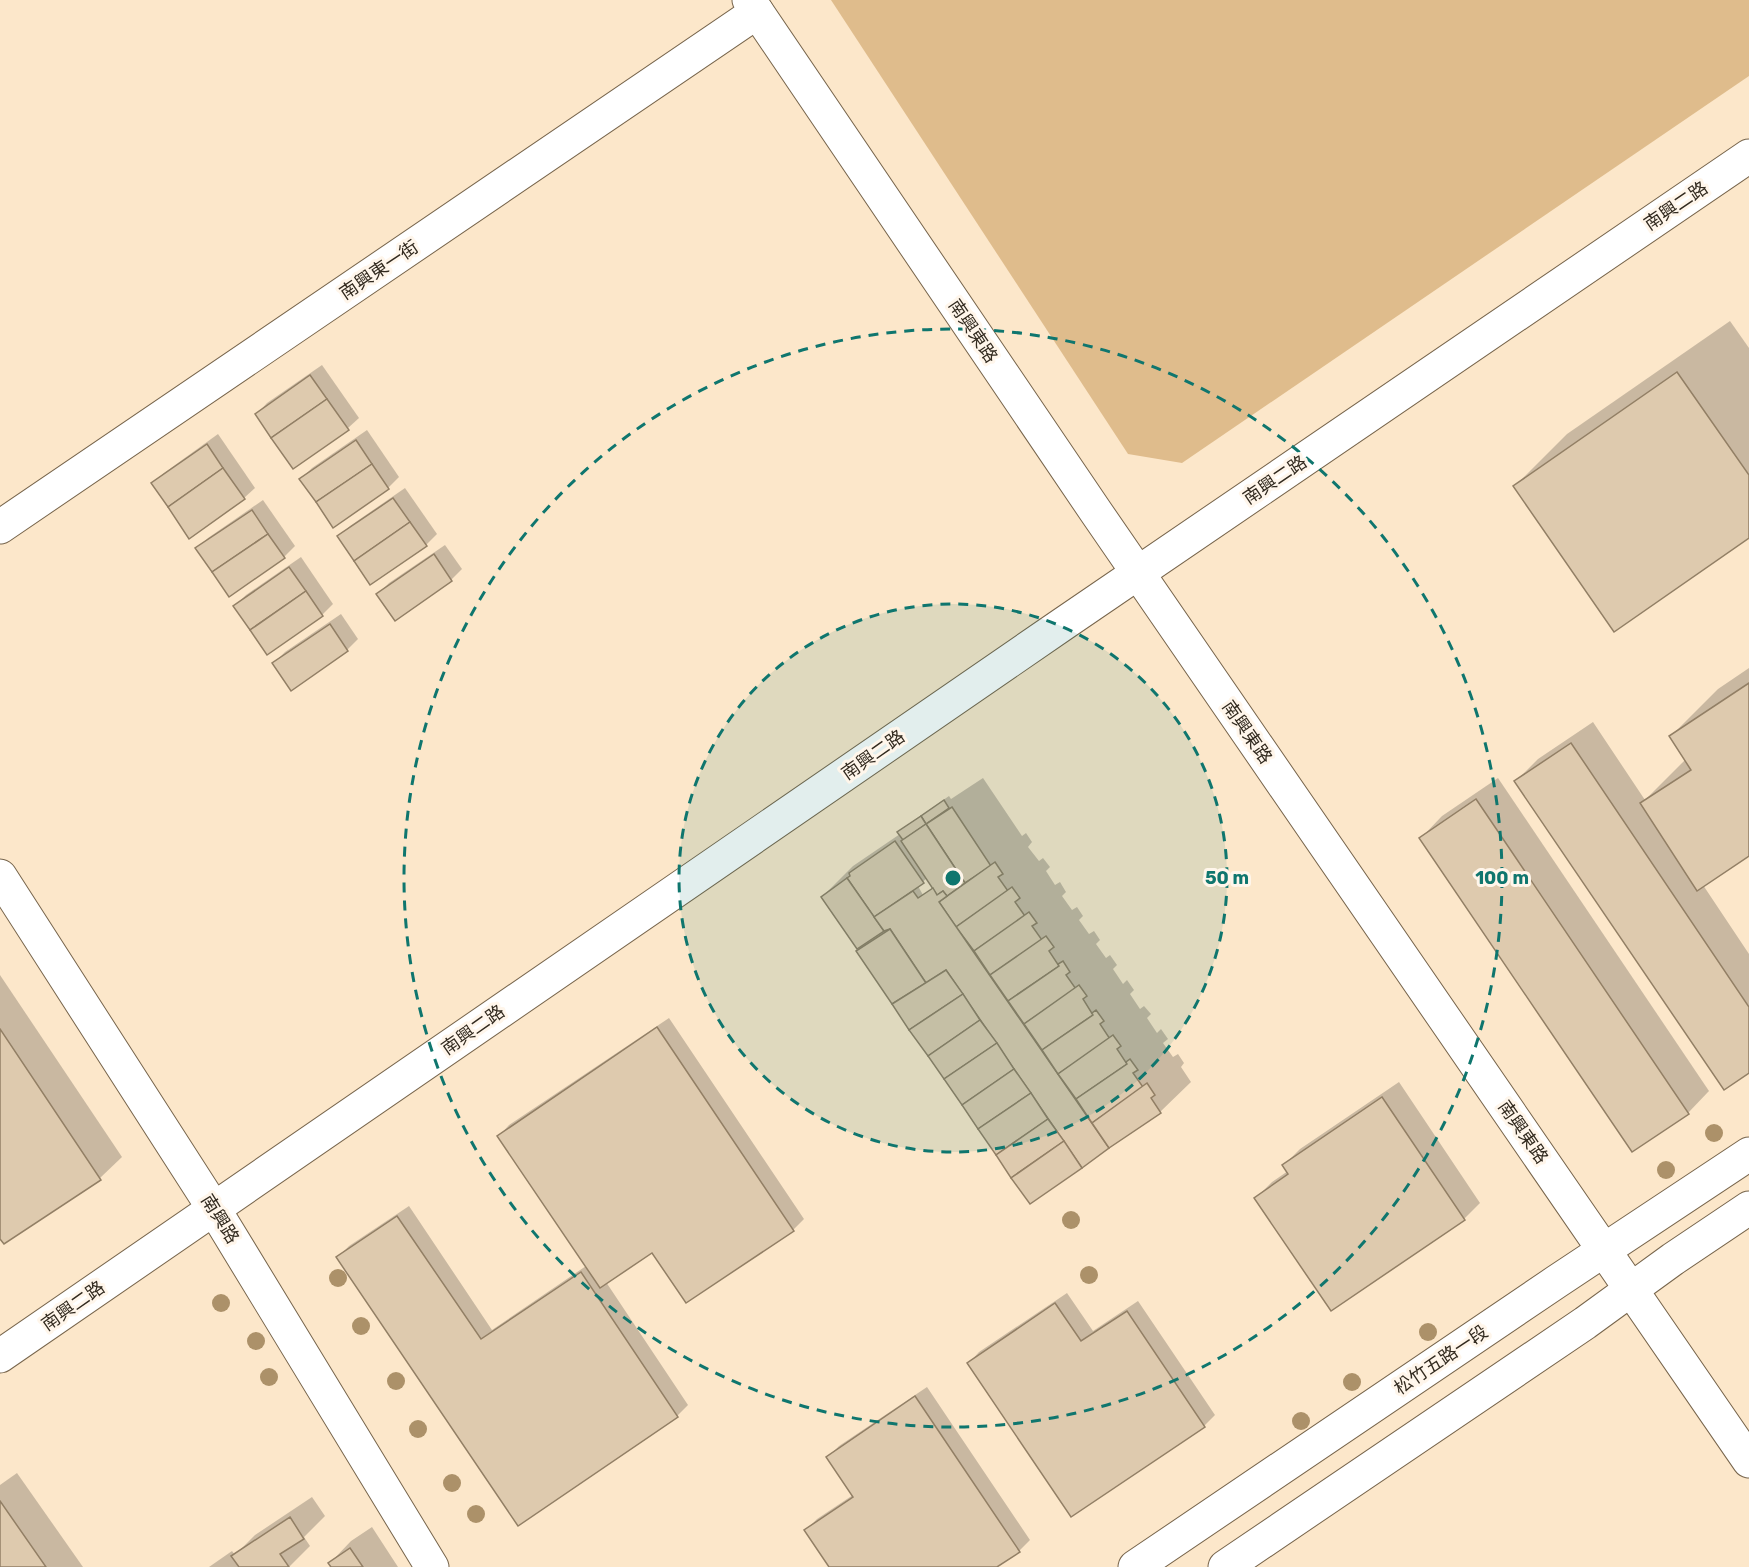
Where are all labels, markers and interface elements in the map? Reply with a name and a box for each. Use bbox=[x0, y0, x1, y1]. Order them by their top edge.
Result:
street label: 南興二路 bbox=[1640, 177, 1712, 235]
street label: 南興東一街 bbox=[336, 236, 422, 304]
street label: 南興東路 bbox=[944, 295, 1002, 367]
street label: 南興二路 bbox=[1239, 451, 1311, 509]
street label: 南興東路 bbox=[1217, 696, 1277, 768]
street label: 南興二路 bbox=[837, 725, 909, 785]
text: 50 m bbox=[1205, 867, 1249, 889]
text: 100 m bbox=[1475, 867, 1529, 889]
centre of rings bbox=[943, 868, 963, 888]
street label: 南興二路 bbox=[437, 1000, 509, 1060]
street label: 南興東路 bbox=[1493, 1096, 1553, 1168]
street label: 南興路 bbox=[196, 1190, 244, 1248]
street label: 南興二路 bbox=[37, 1276, 109, 1336]
street label: 松竹五路一段 bbox=[1390, 1321, 1492, 1399]

